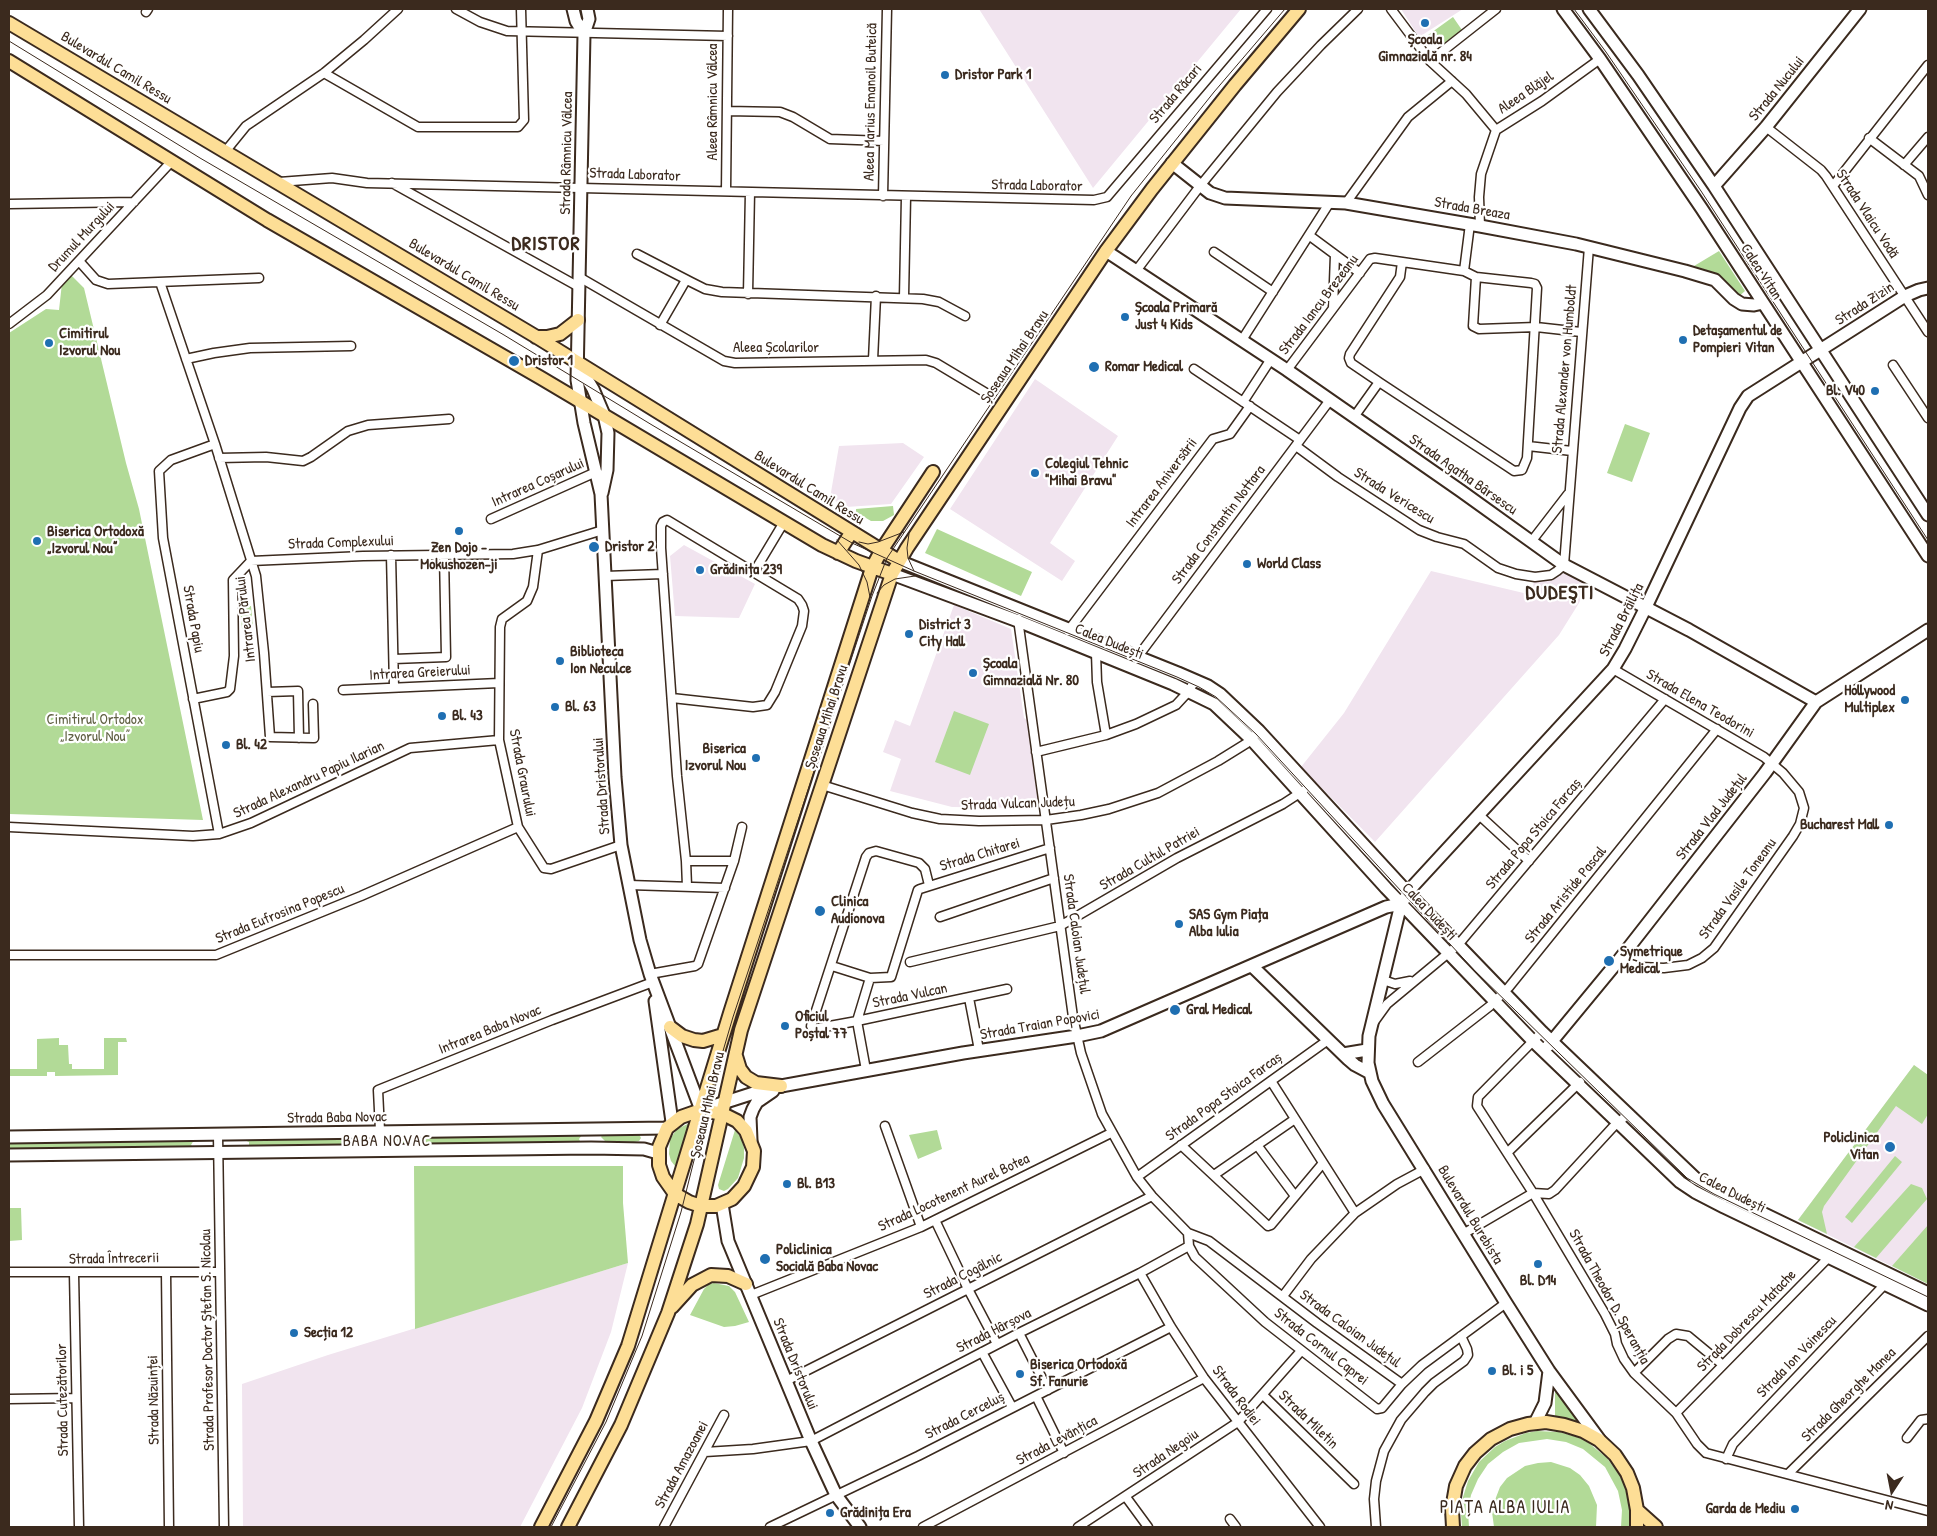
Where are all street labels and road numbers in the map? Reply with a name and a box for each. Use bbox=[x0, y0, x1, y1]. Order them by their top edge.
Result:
street label: Aleea Marius Emanoil Buteică bbox=[861, 23, 881, 181]
street label: Bulevardul Camil Ressu bbox=[57, 28, 175, 108]
street label: Aleea Râmnicu Vâlcea bbox=[704, 44, 722, 160]
street label: Strada Nucului bbox=[1745, 53, 1809, 125]
street label: Strada Răcari bbox=[1146, 60, 1206, 128]
street label: Aleea Blăjel bbox=[1495, 68, 1557, 118]
street label: Strada Râmnicu Vâlcea bbox=[557, 91, 577, 215]
street label: Strada Laborator bbox=[589, 164, 681, 186]
street label: Strada Vlaicu Vodă bbox=[1832, 166, 1902, 262]
street label: Strada Laborator bbox=[991, 176, 1083, 196]
street label: Strada Breaza bbox=[1433, 194, 1511, 224]
street label: Drumul Murgului bbox=[45, 198, 119, 276]
street label: Bulevardul Camil Ressu bbox=[405, 235, 523, 315]
street label: Calea Vitan bbox=[1736, 241, 1786, 303]
street label: Strada Iancu Brezeanu bbox=[1275, 251, 1363, 359]
street label: Strada Zizin bbox=[1832, 278, 1898, 330]
street label: Strada Alexander von Humboldt bbox=[1549, 284, 1581, 454]
street label: Șoseaua Mihai Bravu bbox=[977, 307, 1053, 407]
street label: Aleea Școlarilor bbox=[733, 339, 819, 357]
street label: Strada Agatha Bârsescu bbox=[1405, 431, 1521, 519]
street label: Intrarea Aniversării bbox=[1122, 435, 1202, 531]
street label: Bulevardul Camil Ressu bbox=[751, 447, 867, 529]
street label: Intrarea Coșarului bbox=[489, 455, 587, 511]
street label: Strada Constantin Nottara bbox=[1168, 462, 1270, 588]
street label: Strada Vericescu bbox=[1350, 464, 1438, 528]
street label: Strada Complexului bbox=[288, 532, 394, 554]
street label: Intrarea Părului bbox=[232, 575, 260, 663]
street label: Strada Brăilița bbox=[1596, 580, 1648, 660]
street label: Strada Papiu bbox=[178, 584, 208, 654]
street label: Calea Dudești bbox=[1072, 620, 1146, 664]
street label: Intrarea Greierului bbox=[369, 661, 471, 685]
street label: Șoseaua Mihai Bravu bbox=[802, 663, 852, 771]
street label: Strada Elena Teodorini bbox=[1643, 666, 1757, 742]
street label: Strada Graurului bbox=[505, 728, 539, 818]
street label: Strada Alexandru Papiu Ilarian bbox=[231, 737, 387, 823]
street label: Strada Dristorului bbox=[590, 737, 614, 835]
street label: Strada Vlad Județul bbox=[1673, 770, 1751, 864]
street label: Strada Popa Stoica Farcaș bbox=[1482, 775, 1586, 893]
street label: Strada Vulcan Județu bbox=[961, 793, 1075, 815]
street label: Strada Cultul Patriei bbox=[1097, 823, 1203, 895]
street label: Strada Chitarei bbox=[938, 834, 1022, 876]
street label: Strada Vasile Toneanu bbox=[1695, 835, 1781, 943]
street label: Strada Aristide Pascal bbox=[1521, 843, 1611, 947]
street label: Strada Caloian Județul bbox=[1059, 873, 1093, 995]
street label: Calea Dudești bbox=[1398, 879, 1460, 945]
street label: Strada Eufrosina Popescu bbox=[213, 880, 347, 948]
street label: Strada Vulcan bbox=[871, 979, 949, 1013]
street label: Intrarea Baba Novac bbox=[436, 1001, 544, 1059]
street label: Strada Traian Popovici bbox=[979, 1006, 1101, 1044]
street label: Strada Popa Stoica Farcaș bbox=[1162, 1049, 1286, 1145]
street label: Șoseaua Mihai Bravu bbox=[687, 1050, 729, 1160]
street label: Strada Baba Novac bbox=[287, 1108, 387, 1128]
street label: Strada Locotenent Aurel Botea bbox=[876, 1150, 1032, 1236]
street label: Bulevardul Burebista bbox=[1433, 1162, 1507, 1268]
street label: Calea Dudești bbox=[1696, 1168, 1768, 1218]
street label: Strada Theodor D. Speranția bbox=[1564, 1227, 1654, 1367]
street label: Strada Profesor Doctor Ștefan S. Nicolau bbox=[197, 1229, 219, 1451]
street label: Strada Întrecerii bbox=[69, 1249, 159, 1269]
street label: Strada Cogâlnic bbox=[921, 1249, 1005, 1303]
street label: Strada Dobrescu Matache bbox=[1694, 1266, 1800, 1376]
street label: Strada Caloian Județul bbox=[1296, 1286, 1404, 1372]
street label: Strada Hârșova bbox=[954, 1305, 1034, 1357]
street label: Strada Cornul Caprei bbox=[1270, 1305, 1372, 1389]
street label: Strada Ion Voinescu bbox=[1753, 1312, 1841, 1402]
street label: Strada Dristorului bbox=[768, 1316, 822, 1412]
street label: Strada Cutezătorilor bbox=[53, 1344, 73, 1456]
street label: Strada Gheorghe Manea bbox=[1798, 1344, 1900, 1446]
street label: Strada Năzuinței bbox=[144, 1355, 164, 1445]
street label: Strada Rodiei bbox=[1208, 1363, 1264, 1429]
street label: Strada Miletin bbox=[1274, 1387, 1342, 1453]
street label: Strada Cerceluș bbox=[922, 1388, 1008, 1444]
street label: Strada Levănțica bbox=[1013, 1412, 1101, 1470]
street label: Strada Amazoanei bbox=[651, 1418, 713, 1512]
street label: Strada Negoiu bbox=[1130, 1426, 1202, 1482]

